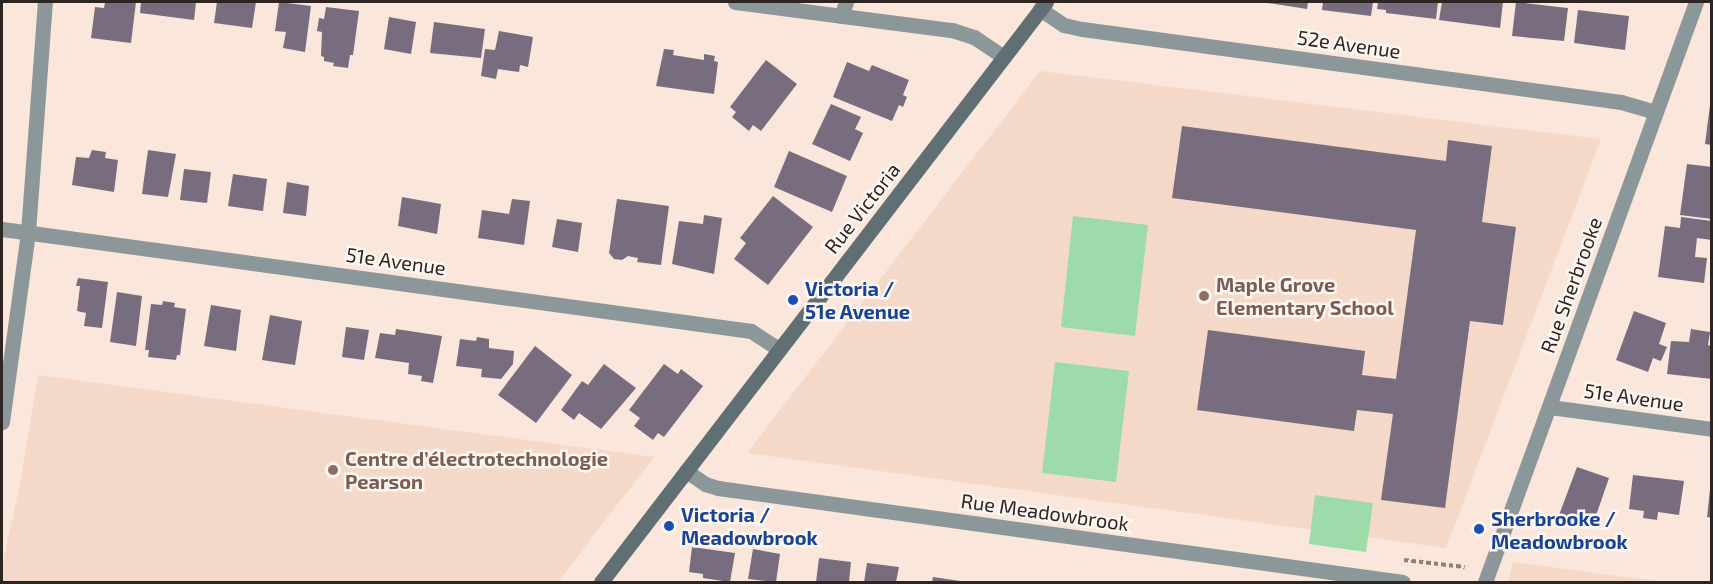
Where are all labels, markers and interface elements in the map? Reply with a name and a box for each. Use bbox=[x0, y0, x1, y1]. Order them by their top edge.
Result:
street label: 52e Avenue bbox=[1296, 25, 1402, 63]
street label: Rue Victoria bbox=[819, 158, 905, 258]
street label: Rue Sherbrooke bbox=[1535, 214, 1607, 356]
street label: 51e Avenue bbox=[344, 242, 448, 280]
place label: Maple Grove Elementary School bbox=[1216, 272, 1394, 319]
place label: Victoria / 51e Avenue bbox=[805, 276, 910, 323]
marker: Maple Grove Elementary School bbox=[1197, 289, 1211, 303]
marker: Victoria / 51e Avenue bbox=[786, 293, 800, 307]
street label: 51e Avenue bbox=[1582, 378, 1686, 416]
place label: Centre d’électrotechnologie Pearson bbox=[345, 446, 608, 493]
marker: Centre d’électrotechnologie Pearson bbox=[326, 463, 340, 477]
street label: Rue Meadowbrook bbox=[959, 488, 1131, 536]
place label: Victoria / Meadowbrook bbox=[681, 502, 818, 549]
place label: Sherbrooke / Meadowbrook bbox=[1491, 506, 1628, 553]
marker: Victoria / Meadowbrook bbox=[662, 519, 676, 533]
marker: Sherbrooke / Meadowbrook bbox=[1472, 522, 1486, 536]

